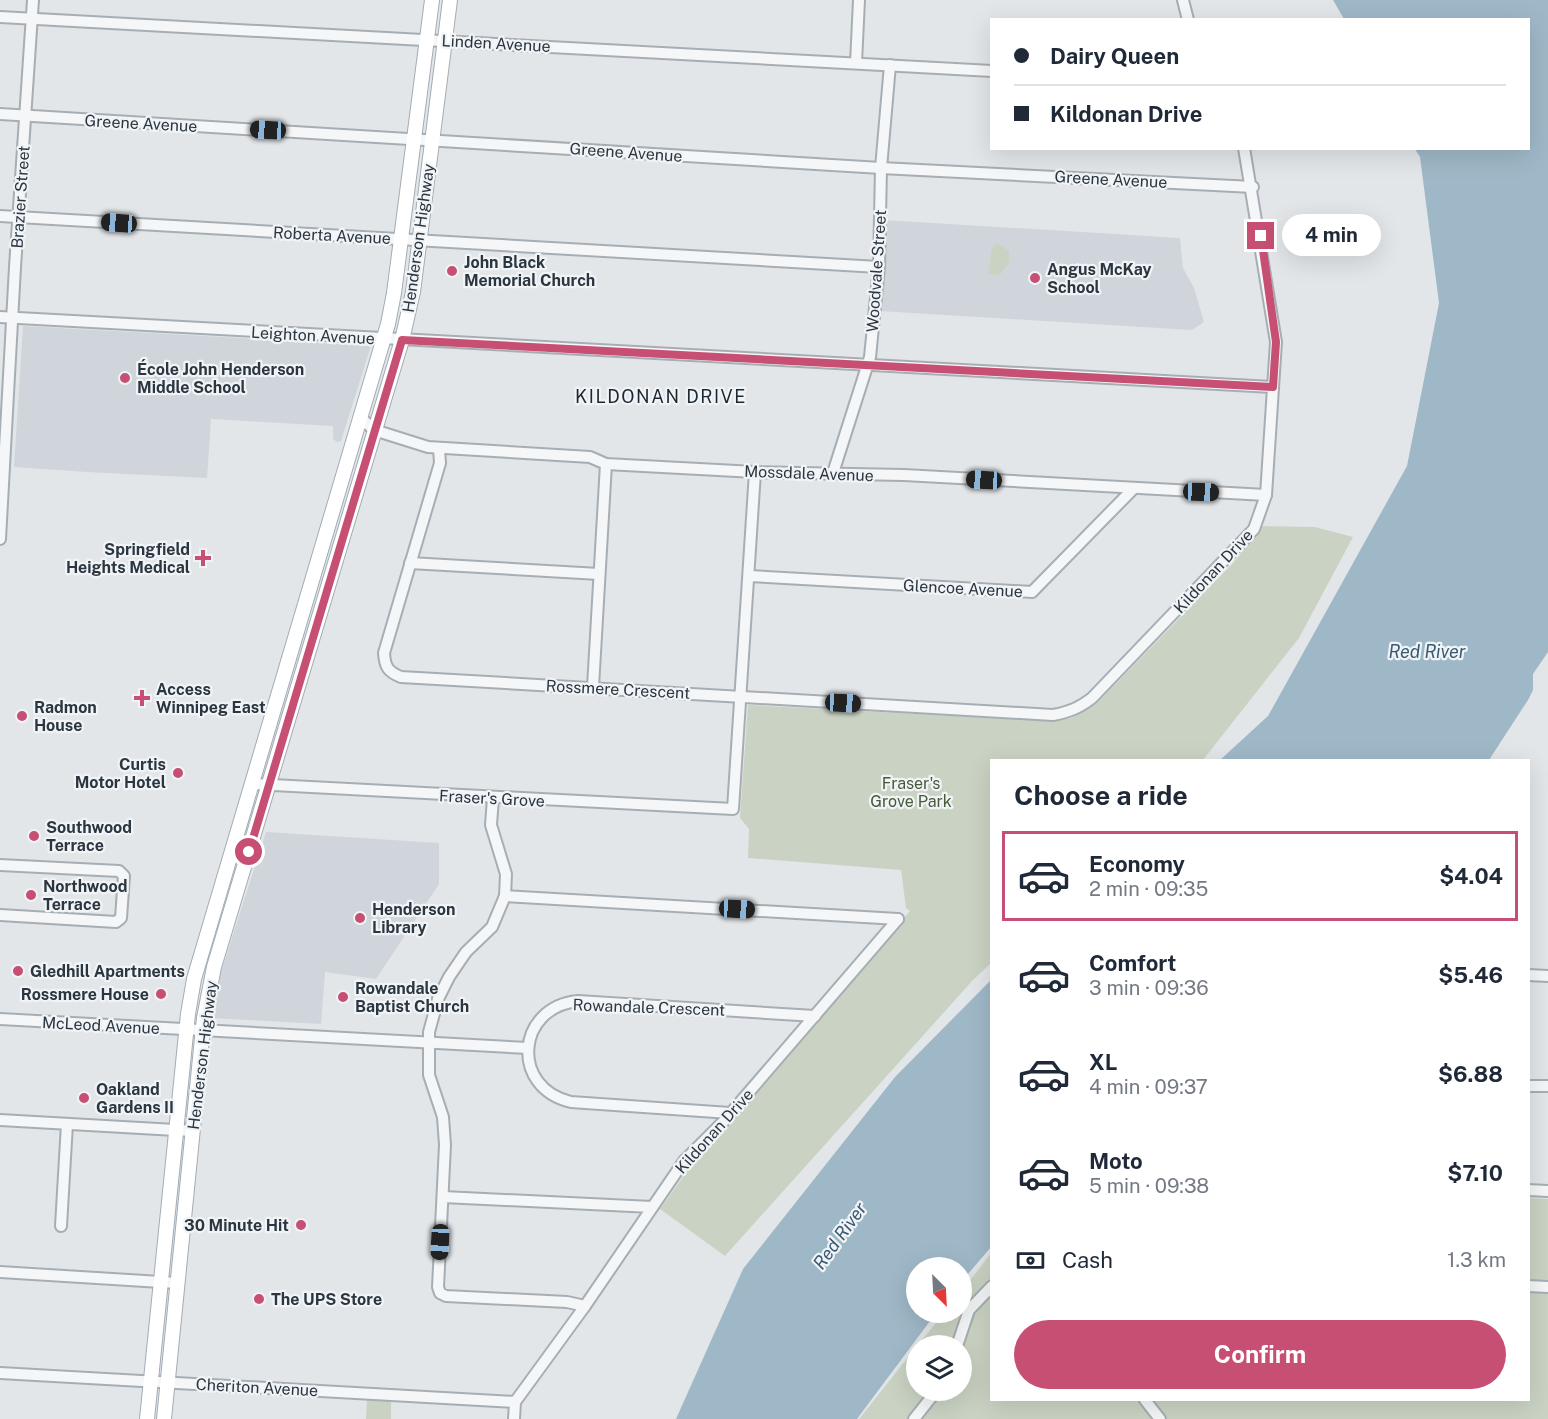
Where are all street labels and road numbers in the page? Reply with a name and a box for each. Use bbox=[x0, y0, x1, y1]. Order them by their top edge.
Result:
street label: Linden Avenue bbox=[441, 31, 551, 56]
street label: Greene Avenue bbox=[84, 111, 198, 136]
street label: Greene Avenue bbox=[569, 139, 683, 166]
street label: Brazier Street bbox=[7, 145, 34, 249]
street label: Henderson Highway bbox=[399, 162, 438, 314]
street label: Greene Avenue bbox=[1054, 167, 1168, 192]
street label: Woodvale Street bbox=[863, 209, 890, 333]
street label: Roberta Avenue bbox=[273, 223, 391, 248]
street label: Leighton Avenue bbox=[251, 323, 375, 348]
street label: Mossdale Avenue bbox=[744, 462, 874, 485]
street label: Kildonan Drive bbox=[1170, 526, 1257, 617]
street label: Glencoe Avenue bbox=[903, 576, 1023, 601]
street label: Rossmere Crescent bbox=[545, 676, 691, 703]
street label: Fraser's Grove bbox=[438, 786, 545, 811]
street label: Henderson Highway bbox=[184, 979, 221, 1131]
street label: Rowandale Crescent bbox=[572, 995, 726, 1020]
street label: McLeod Avenue bbox=[42, 1013, 160, 1038]
street label: Kildonan Drive bbox=[671, 1085, 757, 1178]
street label: Cheriton Avenue bbox=[195, 1375, 319, 1400]

